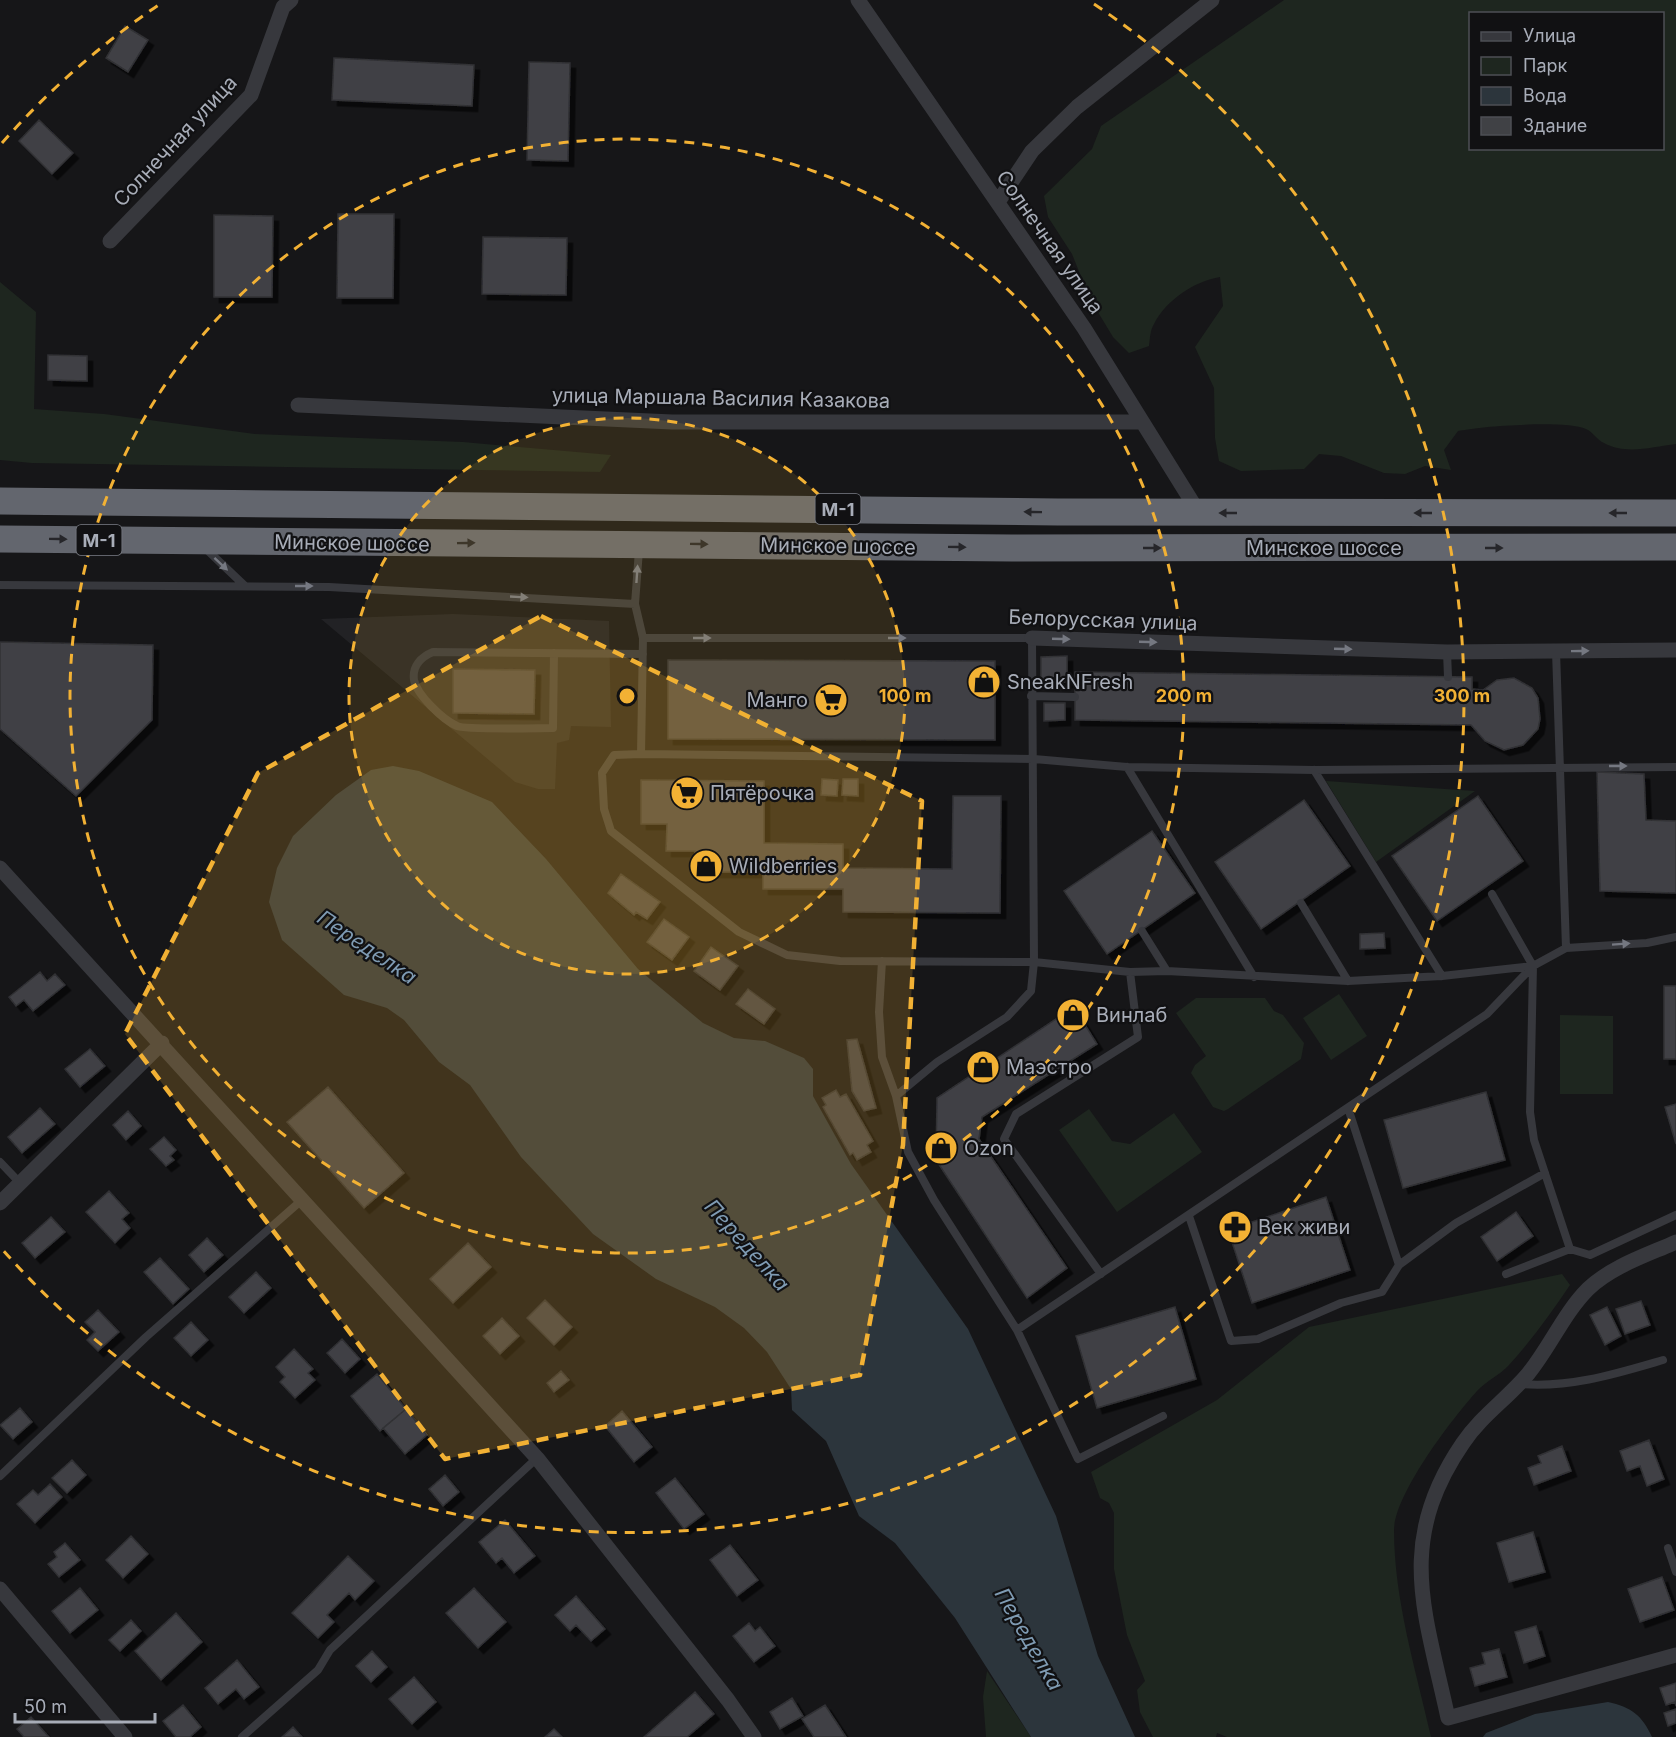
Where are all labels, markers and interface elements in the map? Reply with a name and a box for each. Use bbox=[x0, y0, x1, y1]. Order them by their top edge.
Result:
legend bbox=[1469, 12, 1664, 150]
text: Улица bbox=[1523, 25, 1576, 46]
text: Парк bbox=[1523, 55, 1568, 76]
street label: Солнечная улица bbox=[108, 71, 242, 211]
text: Вода bbox=[1523, 85, 1567, 106]
text: Здание bbox=[1523, 115, 1587, 136]
street label: Солнечная улица bbox=[991, 166, 1109, 318]
street label: улица Маршала Василия Казакова bbox=[552, 383, 890, 413]
road number: М-1 bbox=[816, 494, 860, 524]
one-way arrow bbox=[1023, 507, 1042, 517]
one-way arrow bbox=[1218, 508, 1237, 518]
one-way arrow bbox=[1413, 508, 1432, 518]
one-way arrow bbox=[1608, 508, 1627, 518]
road number: М-1 bbox=[76, 525, 122, 555]
street label: Минское шоссе bbox=[274, 530, 430, 556]
street label: Минское шоссе bbox=[760, 533, 916, 559]
one-way arrow bbox=[49, 535, 68, 544]
street label: Минское шоссе bbox=[1246, 536, 1402, 560]
one-way arrow bbox=[457, 539, 476, 548]
one-way arrow bbox=[689, 539, 708, 549]
one-way arrow bbox=[947, 542, 966, 552]
one-way arrow bbox=[1142, 543, 1161, 553]
one-way arrow bbox=[1484, 543, 1503, 553]
one-way arrow bbox=[214, 556, 228, 570]
one-way arrow bbox=[632, 564, 641, 583]
one-way arrow bbox=[294, 581, 313, 591]
one-way arrow bbox=[510, 592, 529, 602]
street label: Белорусская улица bbox=[1008, 605, 1198, 635]
one-way arrow bbox=[692, 633, 711, 643]
one-way arrow bbox=[887, 633, 906, 643]
one-way arrow bbox=[1051, 635, 1070, 644]
one-way arrow bbox=[1138, 637, 1157, 647]
one-way arrow bbox=[1333, 644, 1352, 653]
one-way arrow bbox=[1570, 646, 1589, 656]
shop icon: SneakNFresh bbox=[966, 664, 1002, 700]
place label: SneakNFresh bbox=[1007, 670, 1133, 694]
supermarket icon: Манго bbox=[813, 682, 849, 718]
text: 100 m bbox=[879, 685, 931, 706]
text: 200 m bbox=[1156, 685, 1212, 706]
text: 300 m bbox=[1434, 685, 1490, 706]
centre of rings bbox=[617, 686, 637, 706]
place label: Манго bbox=[746, 688, 808, 712]
one-way arrow bbox=[1609, 761, 1628, 771]
supermarket icon: Пятёрочка bbox=[669, 775, 705, 811]
place label: Пятёрочка bbox=[710, 781, 815, 805]
shop icon: Wildberries bbox=[688, 848, 724, 884]
place label: Wildberries bbox=[729, 854, 837, 878]
water label: Переделка bbox=[313, 905, 421, 989]
one-way arrow bbox=[1612, 940, 1631, 949]
shop icon: Винлаб bbox=[1055, 997, 1091, 1033]
place label: Винлаб bbox=[1096, 1003, 1167, 1027]
shop icon: Маэстро bbox=[965, 1049, 1001, 1085]
place label: Маэстро bbox=[1006, 1055, 1092, 1079]
shop icon: Ozon bbox=[923, 1130, 959, 1166]
place label: Ozon bbox=[964, 1136, 1014, 1160]
water label: Переделка bbox=[699, 1194, 795, 1296]
pharmacy icon: Век живи bbox=[1217, 1209, 1253, 1245]
place label: Век живи bbox=[1258, 1215, 1350, 1239]
water label: Переделка bbox=[990, 1583, 1068, 1695]
scale bar bbox=[15, 1686, 154, 1724]
text: 50 m bbox=[24, 1696, 67, 1717]

